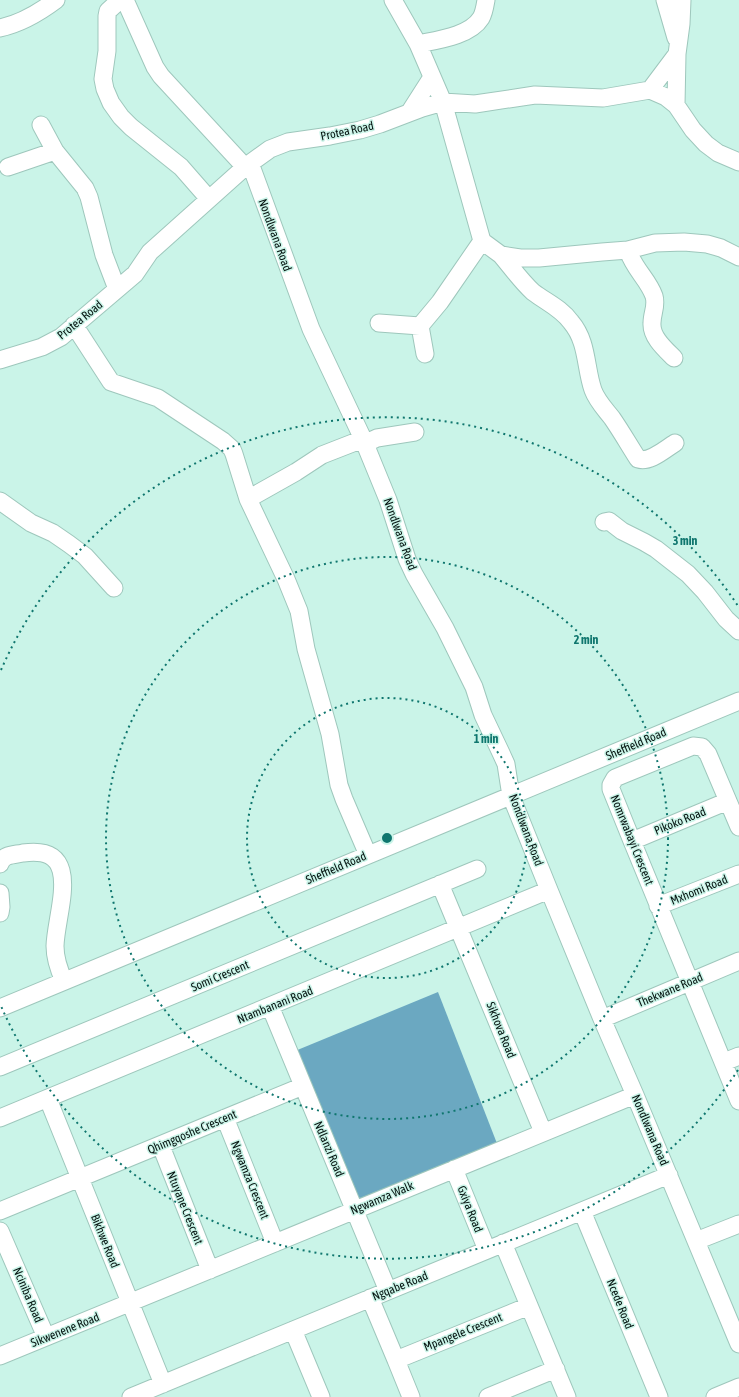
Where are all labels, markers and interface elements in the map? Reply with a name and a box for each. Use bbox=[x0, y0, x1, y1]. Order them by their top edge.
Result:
street label: Protea Road bbox=[319, 119, 375, 143]
street label: Nondlwana Road bbox=[255, 197, 295, 273]
street label: Protea Road bbox=[55, 298, 105, 342]
street label: Nondlwana Road bbox=[380, 496, 420, 572]
text: 3 min bbox=[673, 534, 697, 548]
text: 2 min bbox=[574, 633, 598, 647]
street label: Sheffield Road bbox=[604, 725, 668, 763]
text: 1 min bbox=[474, 732, 498, 746]
street label: Nondlwana Road bbox=[506, 792, 546, 868]
street label: Nomrwabayi Crescent bbox=[608, 793, 657, 888]
street label: Pikoko Road bbox=[652, 804, 708, 838]
centre of rings bbox=[380, 831, 394, 845]
street label: Sheffield Road bbox=[304, 849, 368, 887]
street label: Mxhomi Road bbox=[668, 872, 730, 908]
street label: Somi Crescent bbox=[189, 957, 252, 994]
street label: Thekwane Road bbox=[635, 970, 705, 1010]
street label: Ntambanani Road bbox=[235, 983, 315, 1027]
street label: Sikhova Road bbox=[483, 1000, 519, 1060]
street label: Nondlwana Road bbox=[629, 1092, 671, 1168]
street label: Qhimgqoshe Crescent bbox=[145, 1107, 239, 1157]
street label: Ndlanzi Road bbox=[311, 1119, 347, 1179]
street label: Ngwamza Crescent bbox=[228, 1139, 272, 1222]
street label: Ntuyane Crescent bbox=[164, 1169, 206, 1247]
street label: Ngwamza Walk bbox=[348, 1178, 416, 1218]
street label: Gxiya Road bbox=[454, 1184, 486, 1234]
street label: Bikhwe Road bbox=[88, 1212, 122, 1270]
street label: Nciniba Road bbox=[10, 1265, 46, 1325]
street label: Ngqabe Road bbox=[370, 1268, 430, 1304]
street label: Ncede Road bbox=[604, 1277, 636, 1331]
street label: Sikwenene Road bbox=[29, 1310, 101, 1350]
street label: Mpangele Crescent bbox=[422, 1310, 505, 1354]

